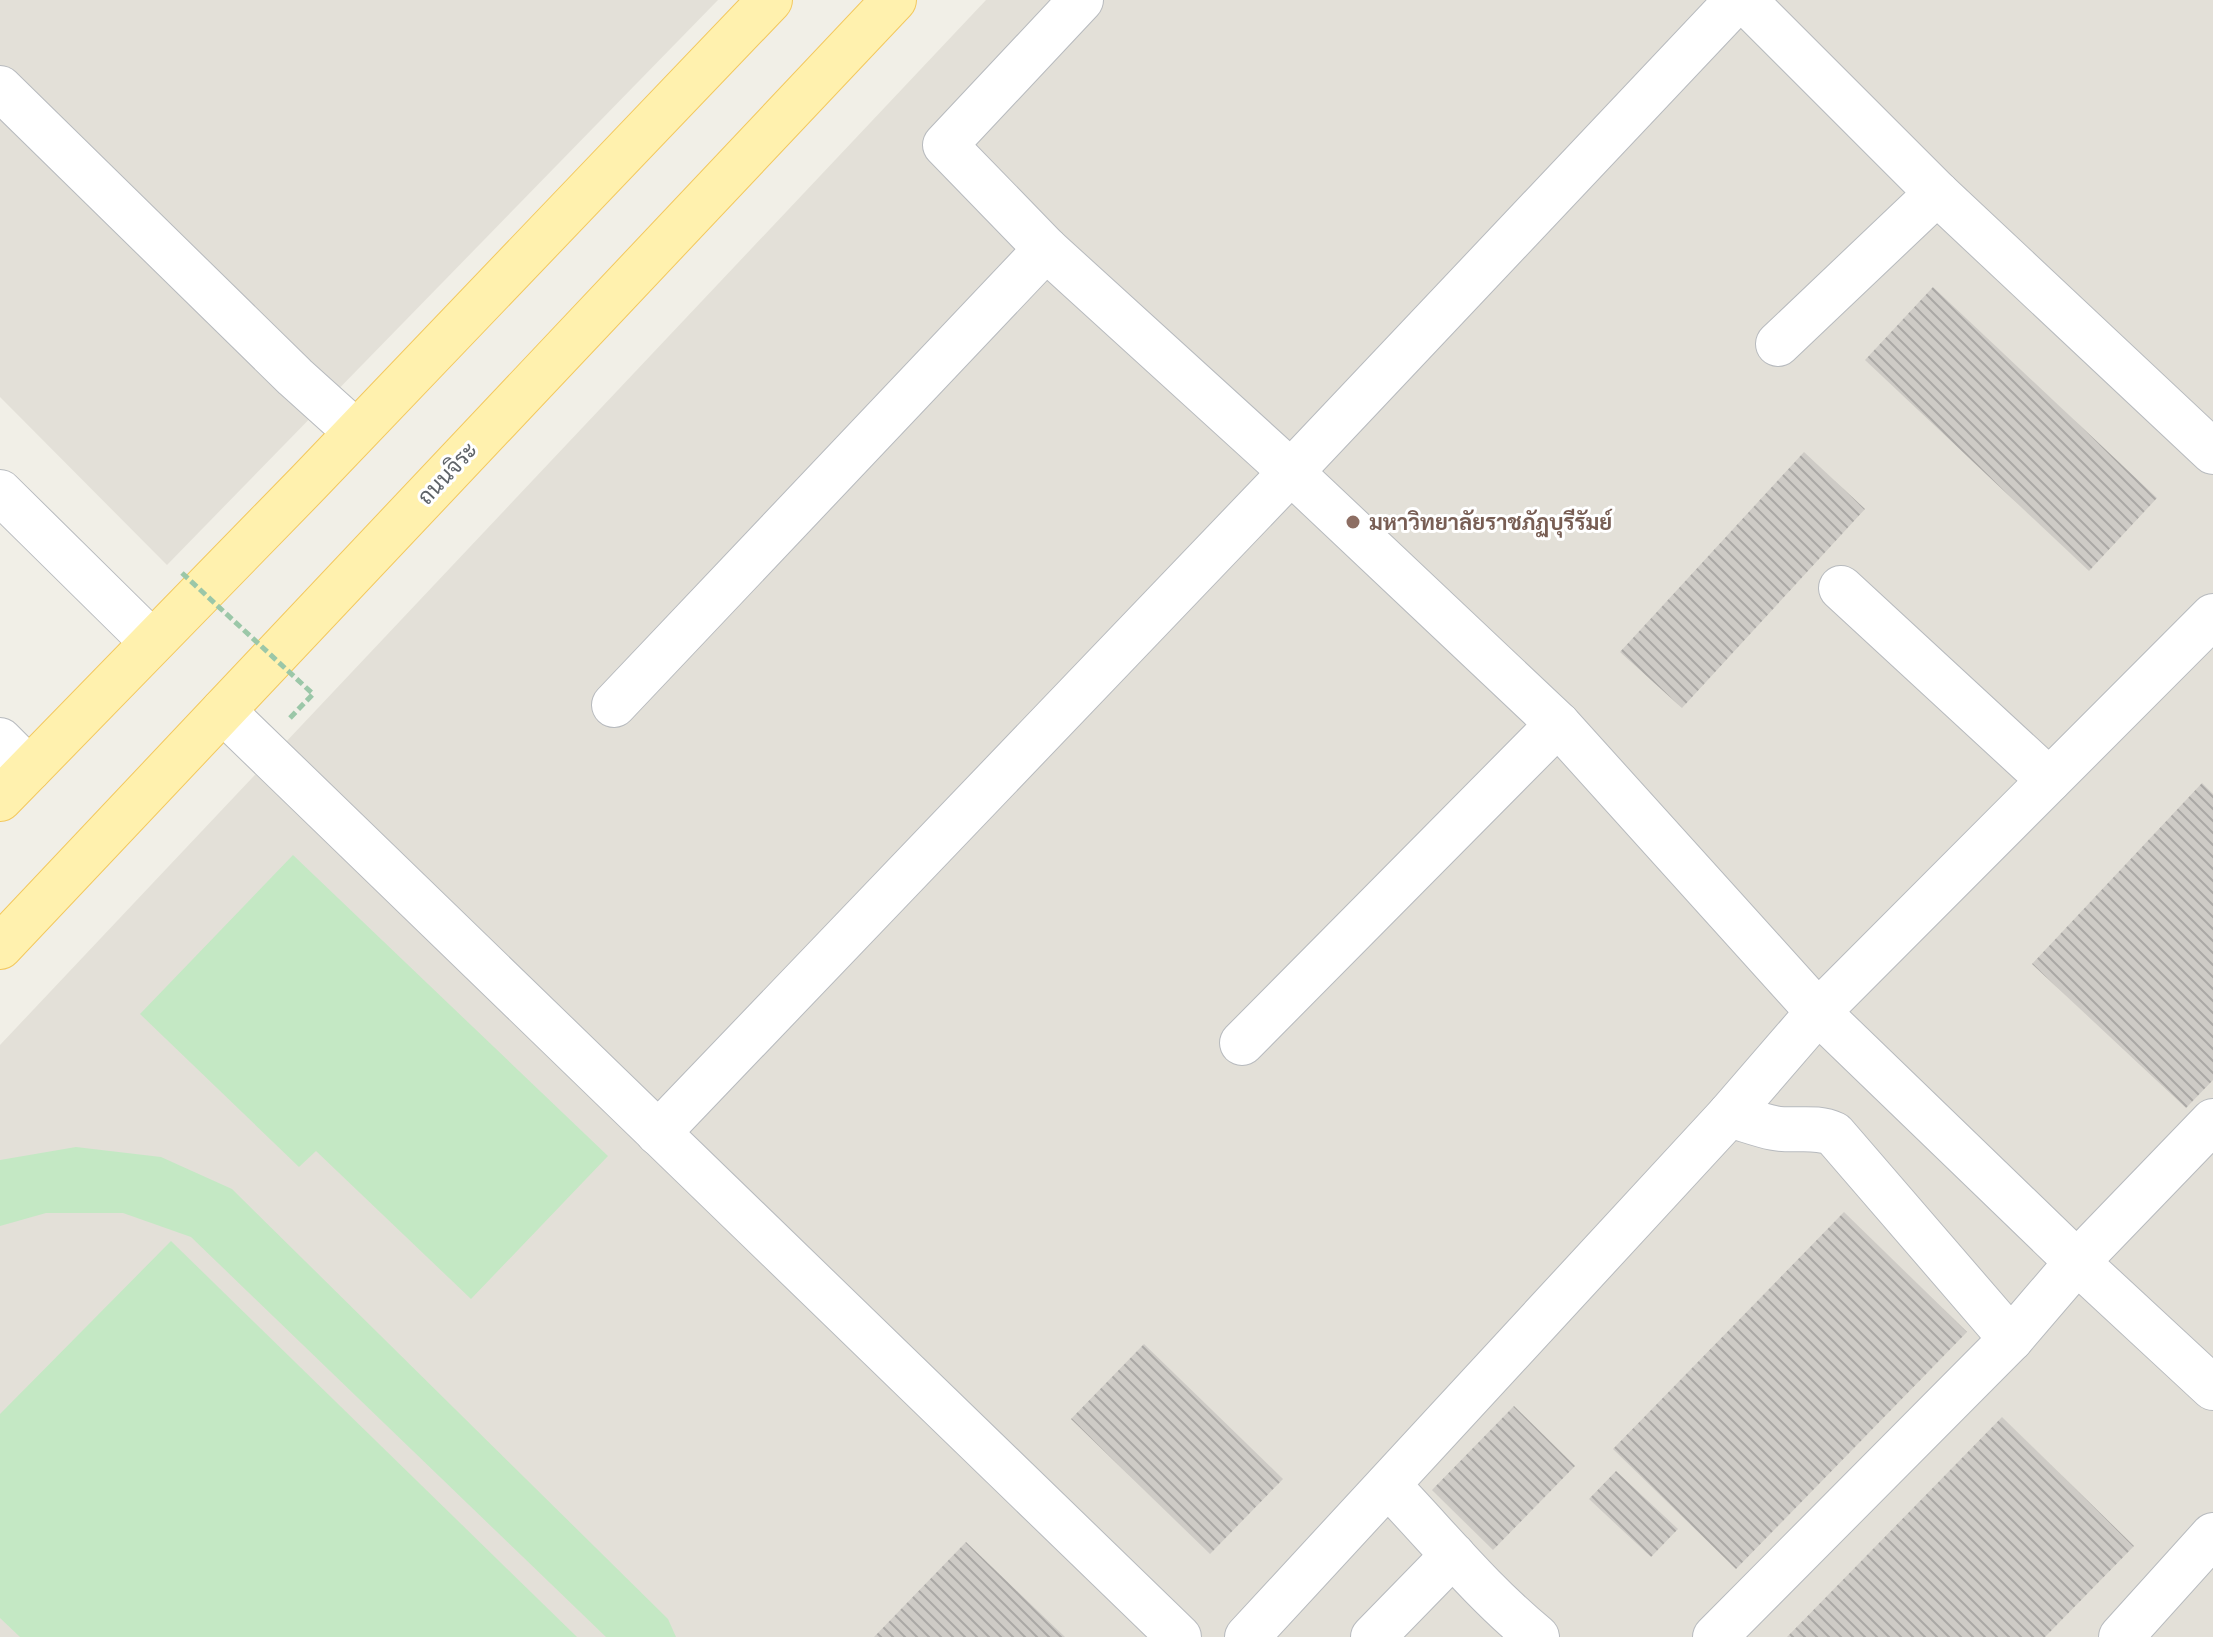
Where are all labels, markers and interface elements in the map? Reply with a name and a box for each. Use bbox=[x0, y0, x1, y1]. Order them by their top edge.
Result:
street label: ถนนจิระ bbox=[412, 437, 482, 509]
place label: มหาวิทยาลัยราชภัฏบุรีรัมย์ bbox=[1369, 508, 1613, 538]
marker: มหาวิทยาลัยราชภัฏบุรีรัมย์ bbox=[1344, 513, 1362, 531]

